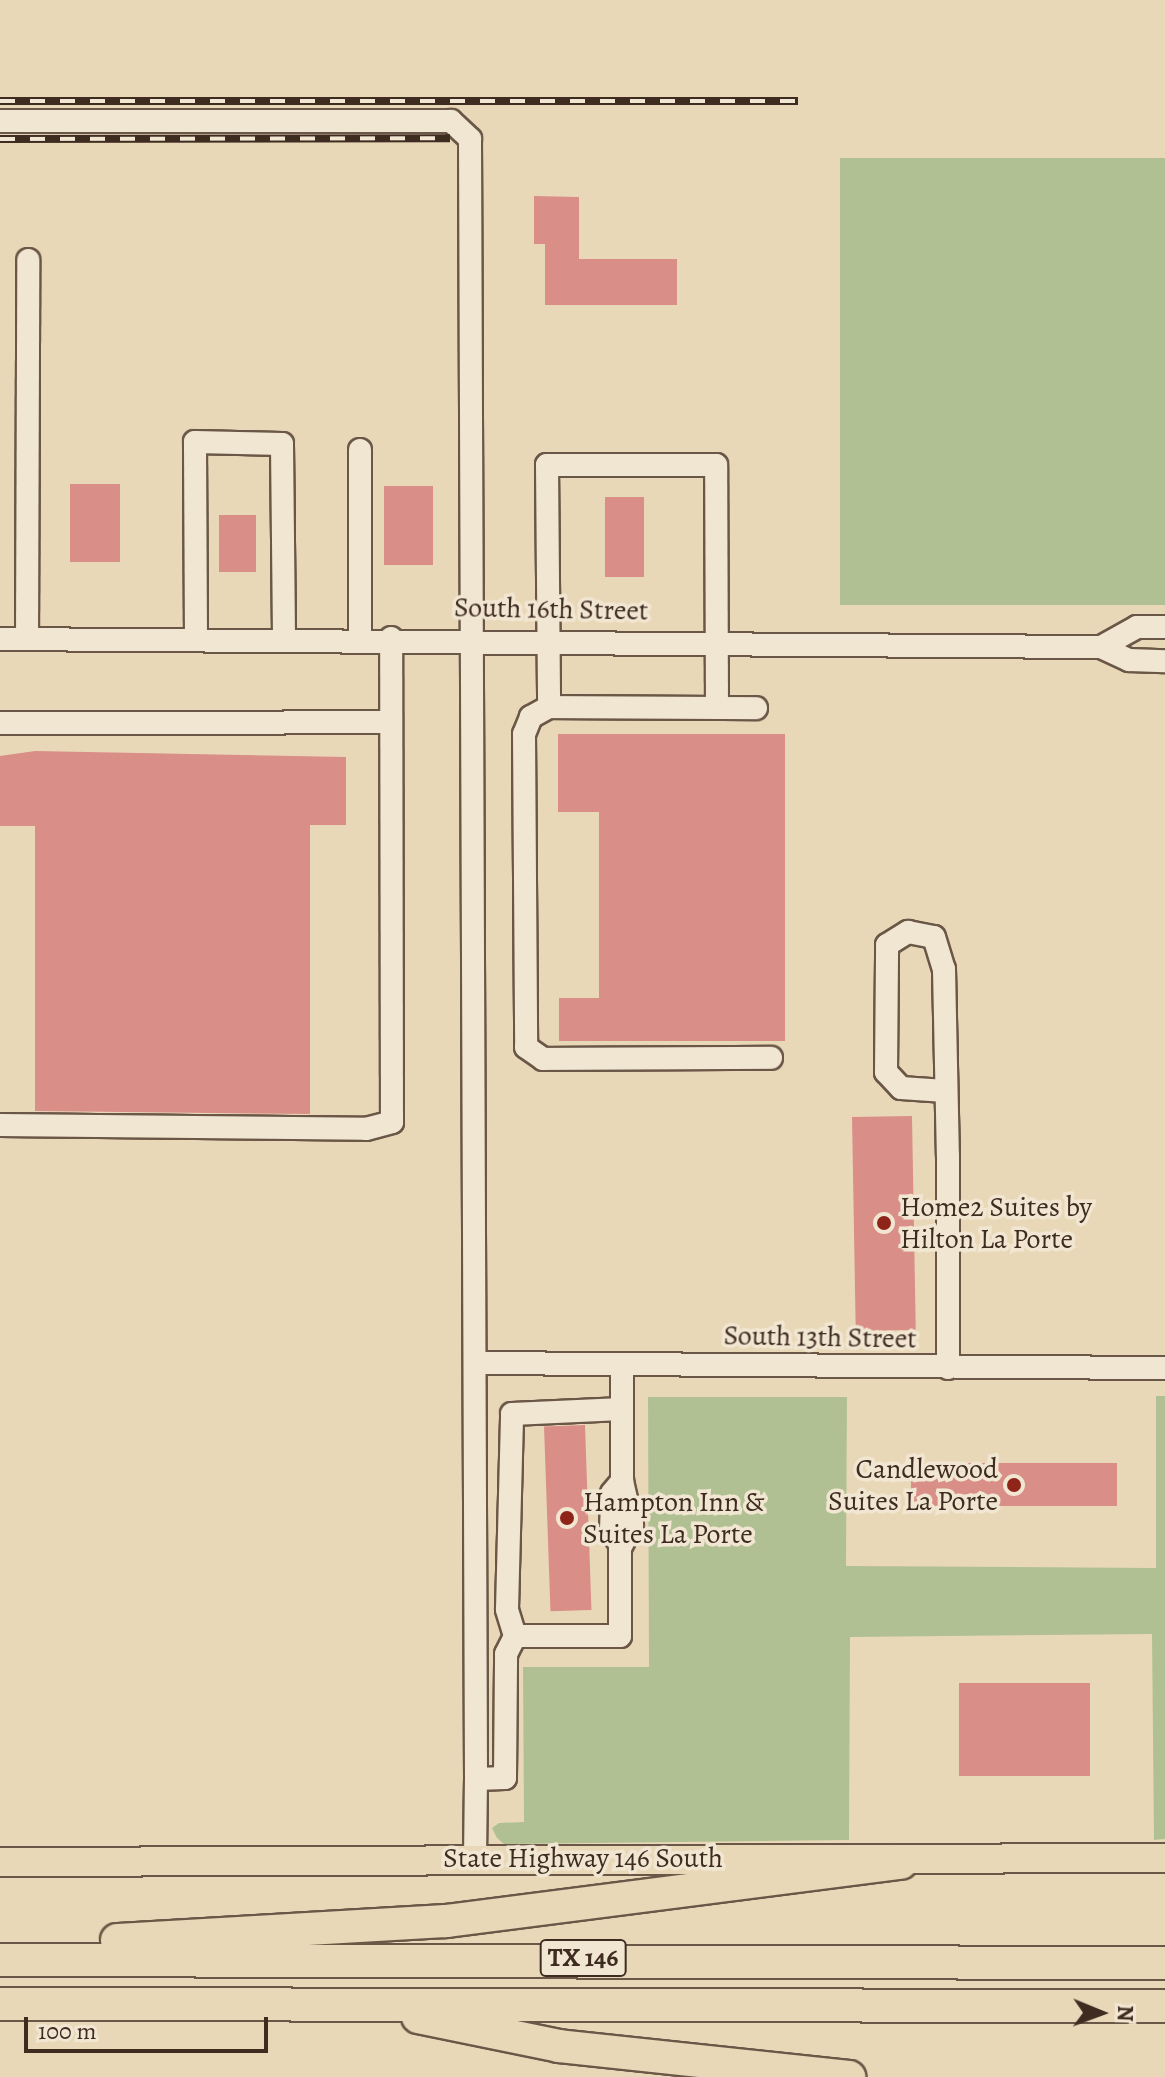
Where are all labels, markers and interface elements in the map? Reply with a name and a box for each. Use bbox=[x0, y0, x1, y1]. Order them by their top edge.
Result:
street label: South 16th Street bbox=[454, 591, 648, 627]
place label: Home2 Suites by Hilton La Porte bbox=[900, 1190, 1092, 1256]
marker: Home2 Suites by Hilton La Porte bbox=[875, 1214, 893, 1232]
street label: South 13th Street bbox=[723, 1319, 917, 1355]
place label: Candlewood Suites La Porte bbox=[828, 1452, 998, 1518]
marker: Candlewood Suites La Porte bbox=[1005, 1476, 1023, 1494]
place label: Hampton Inn & Suites La Porte bbox=[583, 1485, 764, 1551]
marker: Hampton Inn & Suites La Porte bbox=[558, 1509, 576, 1527]
street label: State Highway 146 South bbox=[443, 1841, 723, 1875]
road number: TX 146 bbox=[539, 1936, 627, 1980]
north arrow bbox=[1061, 1973, 1141, 2053]
scale bar bbox=[28, 2001, 272, 2051]
text: N bbox=[1110, 2005, 1140, 2022]
text: 100 m bbox=[38, 2015, 97, 2047]

